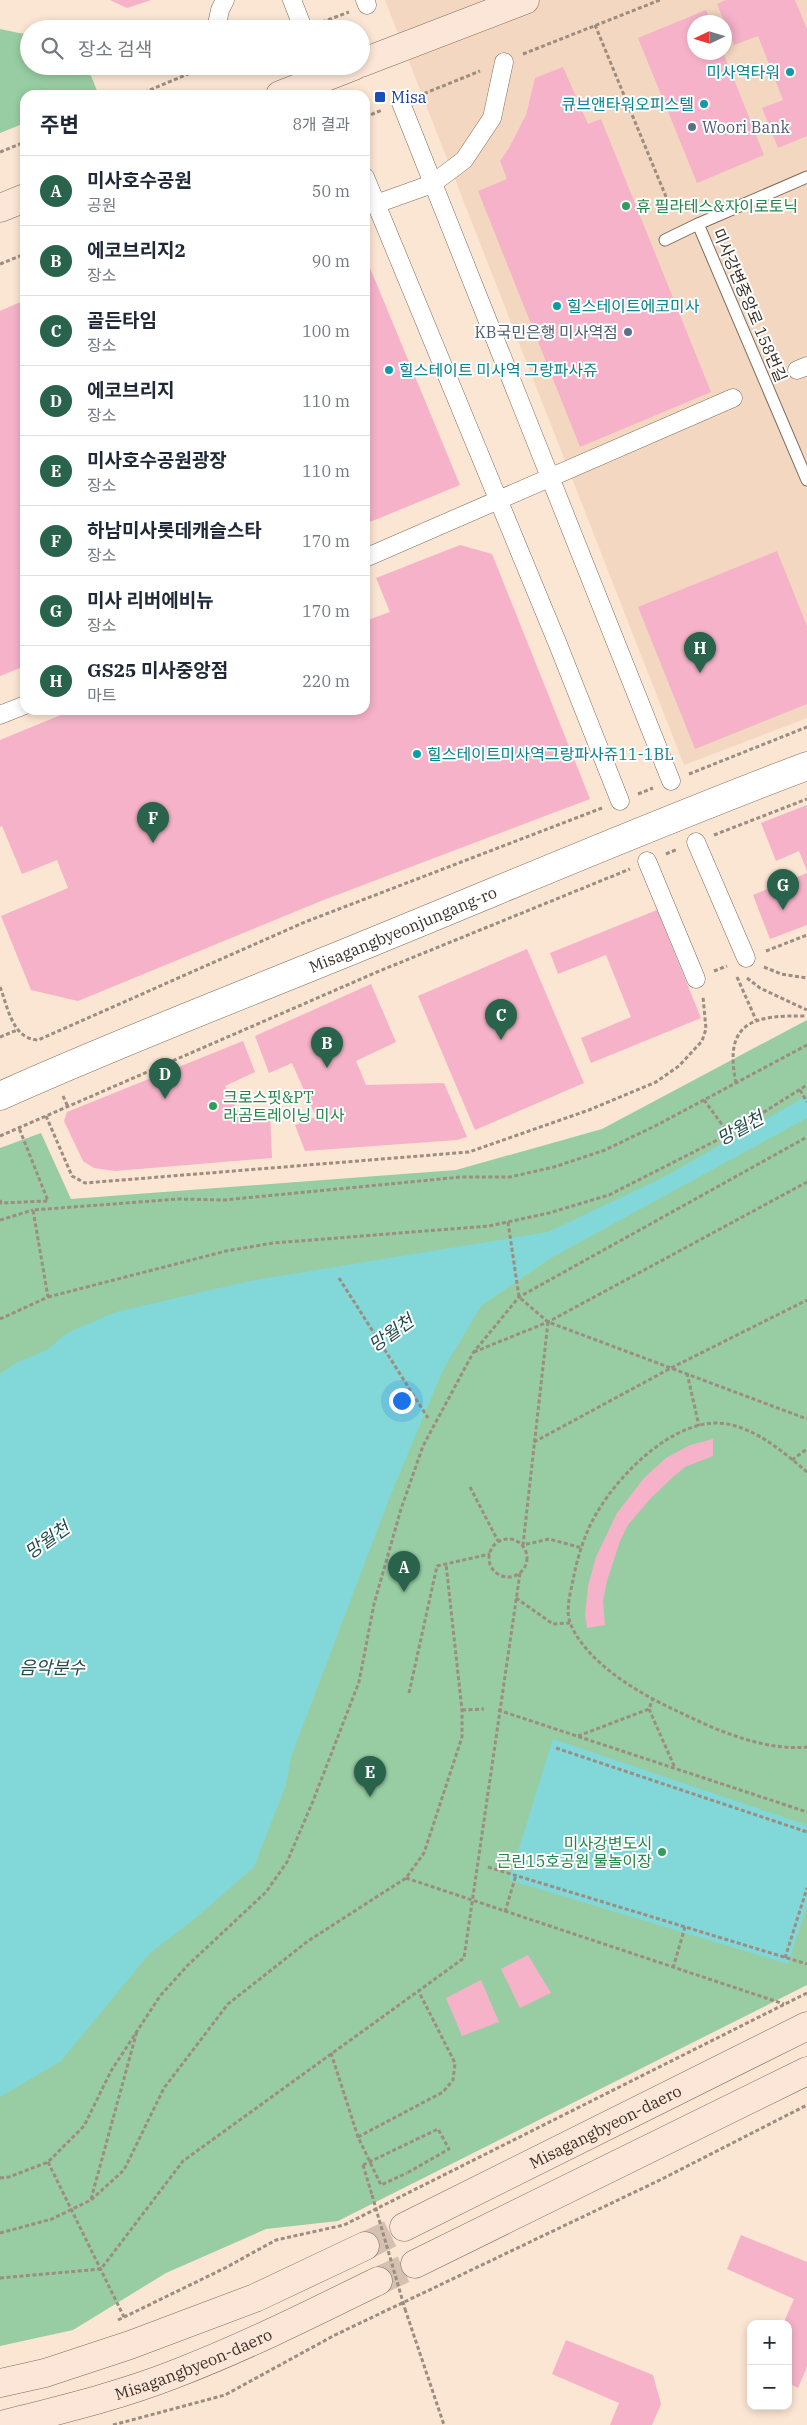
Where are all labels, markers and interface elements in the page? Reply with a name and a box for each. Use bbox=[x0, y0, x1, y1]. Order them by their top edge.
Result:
north arrow bbox=[687, 15, 732, 60]
search box bbox=[20, 20, 370, 75]
icon: search bbox=[38, 34, 66, 62]
text: 장소 검색 bbox=[78, 37, 152, 61]
place label: 미사역타워 bbox=[706, 62, 780, 82]
marker: 미사역타워 bbox=[784, 66, 796, 78]
place label: Misa bbox=[391, 87, 427, 107]
marker: Misa bbox=[373, 90, 387, 104]
place label: 큐브앤타워오피스텔 bbox=[562, 94, 694, 114]
marker: 큐브앤타워오피스텔 bbox=[698, 98, 710, 110]
text: 주변 bbox=[40, 110, 79, 138]
text: 8개 결과 bbox=[293, 114, 350, 134]
place label: Woori Bank bbox=[702, 117, 790, 137]
marker: Woori Bank bbox=[686, 121, 698, 133]
text: 미사호수공원 bbox=[87, 168, 192, 192]
text: A bbox=[50, 181, 62, 201]
text: 50 m bbox=[312, 181, 350, 201]
text: 공원 bbox=[87, 195, 116, 215]
place label: 휴 필라테스&자이로토닉 bbox=[636, 196, 798, 216]
marker: 휴 필라테스&자이로토닉 bbox=[620, 200, 632, 212]
street label: 미사강변중앙로 158번길 bbox=[709, 225, 791, 385]
text: 에코브리지2 bbox=[87, 238, 186, 262]
text: B bbox=[50, 251, 62, 271]
text: 90 m bbox=[312, 251, 350, 271]
text: 장소 bbox=[87, 265, 116, 285]
place label: 힐스테이트에코미사 bbox=[567, 296, 700, 316]
marker: 힐스테이트에코미사 bbox=[551, 300, 563, 312]
text: 골든타임 bbox=[87, 308, 157, 332]
text: C bbox=[51, 321, 61, 341]
text: 100 m bbox=[302, 321, 350, 341]
place label: KB국민은행 미사역점 bbox=[474, 322, 618, 342]
marker: KB국민은행 미사역점 bbox=[622, 326, 634, 338]
text: 장소 bbox=[87, 335, 116, 355]
place label: 힐스테이트 미사역 그랑파사쥬 bbox=[399, 360, 598, 380]
marker: 힐스테이트 미사역 그랑파사쥬 bbox=[383, 364, 395, 376]
text: 에코브리지 bbox=[87, 378, 174, 402]
text: D bbox=[50, 391, 62, 411]
text: 110 m bbox=[302, 391, 350, 411]
text: 장소 bbox=[87, 405, 116, 425]
text: 미사호수공원광장 bbox=[87, 448, 227, 472]
text: E bbox=[51, 461, 61, 481]
text: 110 m bbox=[302, 461, 350, 481]
text: 장소 bbox=[87, 475, 116, 495]
text: 하남미사롯데캐슬스타 bbox=[87, 518, 262, 542]
text: F bbox=[51, 531, 61, 551]
text: 170 m bbox=[302, 531, 350, 551]
text: 장소 bbox=[87, 545, 116, 565]
text: 미사 리버에비뉴 bbox=[87, 588, 214, 612]
text: G bbox=[50, 601, 62, 621]
text: 170 m bbox=[302, 601, 350, 621]
text: 장소 bbox=[87, 615, 116, 635]
pin: H bbox=[684, 632, 716, 673]
text: GS25 미사중앙점 bbox=[87, 658, 228, 682]
text: H bbox=[50, 671, 63, 691]
text: 220 m bbox=[302, 671, 350, 691]
text: 마트 bbox=[87, 685, 116, 705]
place label: 힐스테이트미사역그랑파사쥬11-1BL bbox=[427, 744, 674, 764]
marker: 힐스테이트미사역그랑파사쥬11-1BL bbox=[411, 748, 423, 760]
pin: F bbox=[137, 802, 169, 843]
pin: G bbox=[767, 869, 799, 910]
street label: Misagangbyeonjungang-ro bbox=[306, 882, 500, 977]
pin: C bbox=[485, 999, 517, 1040]
pin: B bbox=[311, 1027, 343, 1068]
pin: D bbox=[149, 1058, 181, 1099]
place label: 크로스핏&PT 라곰트레이닝 미사 bbox=[223, 1087, 345, 1125]
marker: 크로스핏&PT 라곰트레이닝 미사 bbox=[207, 1100, 219, 1112]
water label: 망월천 bbox=[713, 1105, 769, 1150]
water label: 망월천 bbox=[364, 1308, 420, 1357]
your location bbox=[389, 1388, 415, 1414]
water label: 망월천 bbox=[20, 1515, 76, 1564]
pin: A bbox=[388, 1551, 420, 1592]
water label: 음악분수 bbox=[19, 1656, 87, 1679]
pin: E bbox=[354, 1756, 386, 1797]
place label: 미사강변도시 근린15호공원 물놀이장 bbox=[497, 1833, 652, 1871]
marker: 미사강변도시 근린15호공원 물놀이장 bbox=[656, 1846, 668, 1858]
street label: Misagangbyeon-daero bbox=[526, 2080, 685, 2173]
map controls bbox=[747, 2320, 792, 2410]
button: + bbox=[747, 2320, 792, 2365]
street label: Misagangbyeon-daero bbox=[112, 2324, 275, 2404]
button: − bbox=[747, 2365, 792, 2410]

